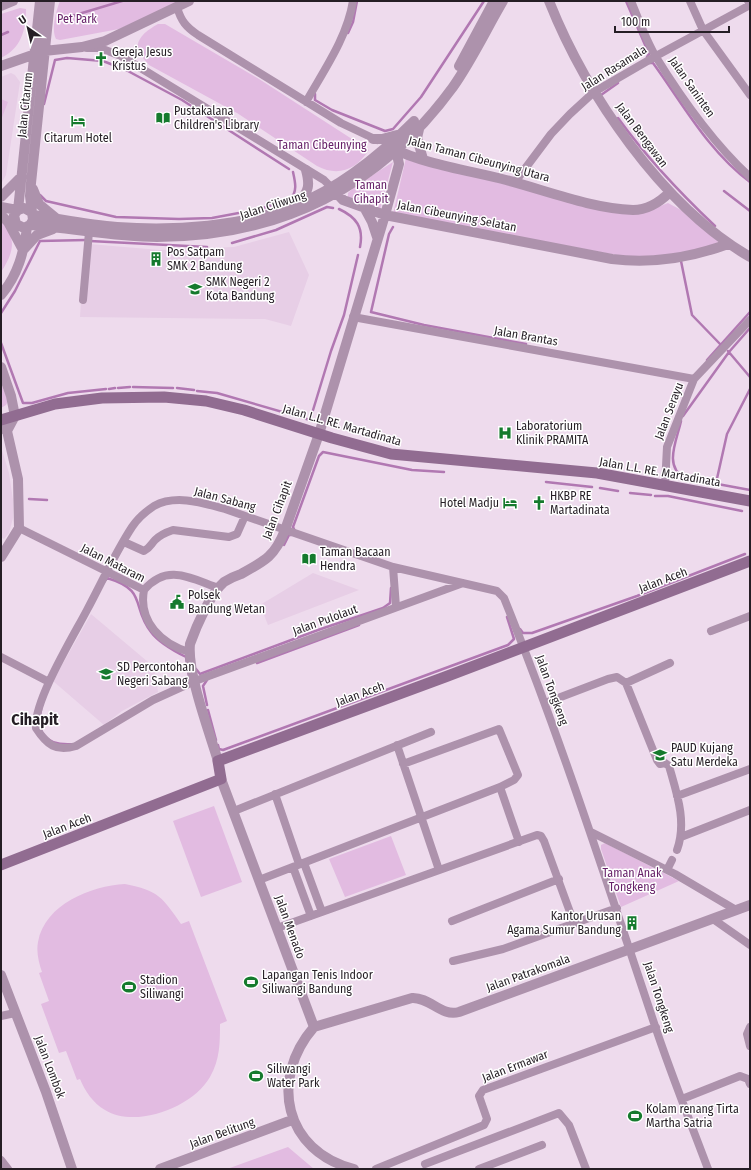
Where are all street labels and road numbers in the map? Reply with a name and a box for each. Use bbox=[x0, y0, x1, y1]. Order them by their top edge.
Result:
street label: Jalan Rasamala bbox=[579, 42, 649, 94]
street label: Jalan Saninten bbox=[666, 54, 718, 120]
street label: Jalan Citarum bbox=[15, 72, 35, 138]
street label: Jalan Bengawan bbox=[613, 100, 671, 170]
street label: Jalan Taman Cibeunying Utara bbox=[407, 133, 551, 185]
street label: Jalan Ciliwung bbox=[238, 188, 308, 222]
street label: Jalan Cibeunying Selatan bbox=[396, 198, 518, 234]
street label: Jalan Brantas bbox=[493, 324, 559, 348]
street label: Jalan Serayu bbox=[652, 380, 686, 442]
street label: Jalan L.L. RE. Martadinata bbox=[281, 401, 403, 449]
street label: Jalan L.L. RE. Martadinata bbox=[598, 454, 722, 490]
street label: Jalan Cihapit bbox=[259, 479, 295, 541]
street label: Jalan Sabang bbox=[193, 484, 258, 514]
street label: Jalan Mataram bbox=[79, 541, 147, 585]
street label: Jalan Aceh bbox=[637, 564, 689, 596]
street label: Jalan Pulolaut bbox=[291, 602, 359, 638]
street label: Jalan Tongkeng bbox=[533, 653, 571, 727]
street label: Jalan Aceh bbox=[334, 679, 386, 709]
street label: Jalan Aceh bbox=[41, 810, 93, 842]
street label: Jalan Menado bbox=[272, 893, 308, 961]
street label: Jalan Patrakomala bbox=[484, 951, 572, 995]
street label: Jalan Tongkeng bbox=[641, 960, 677, 1035]
street label: Jalan Lombok bbox=[32, 1034, 69, 1101]
street label: Jalan Ermawar bbox=[480, 1047, 551, 1085]
street label: Jalan Belitung bbox=[188, 1115, 257, 1151]

